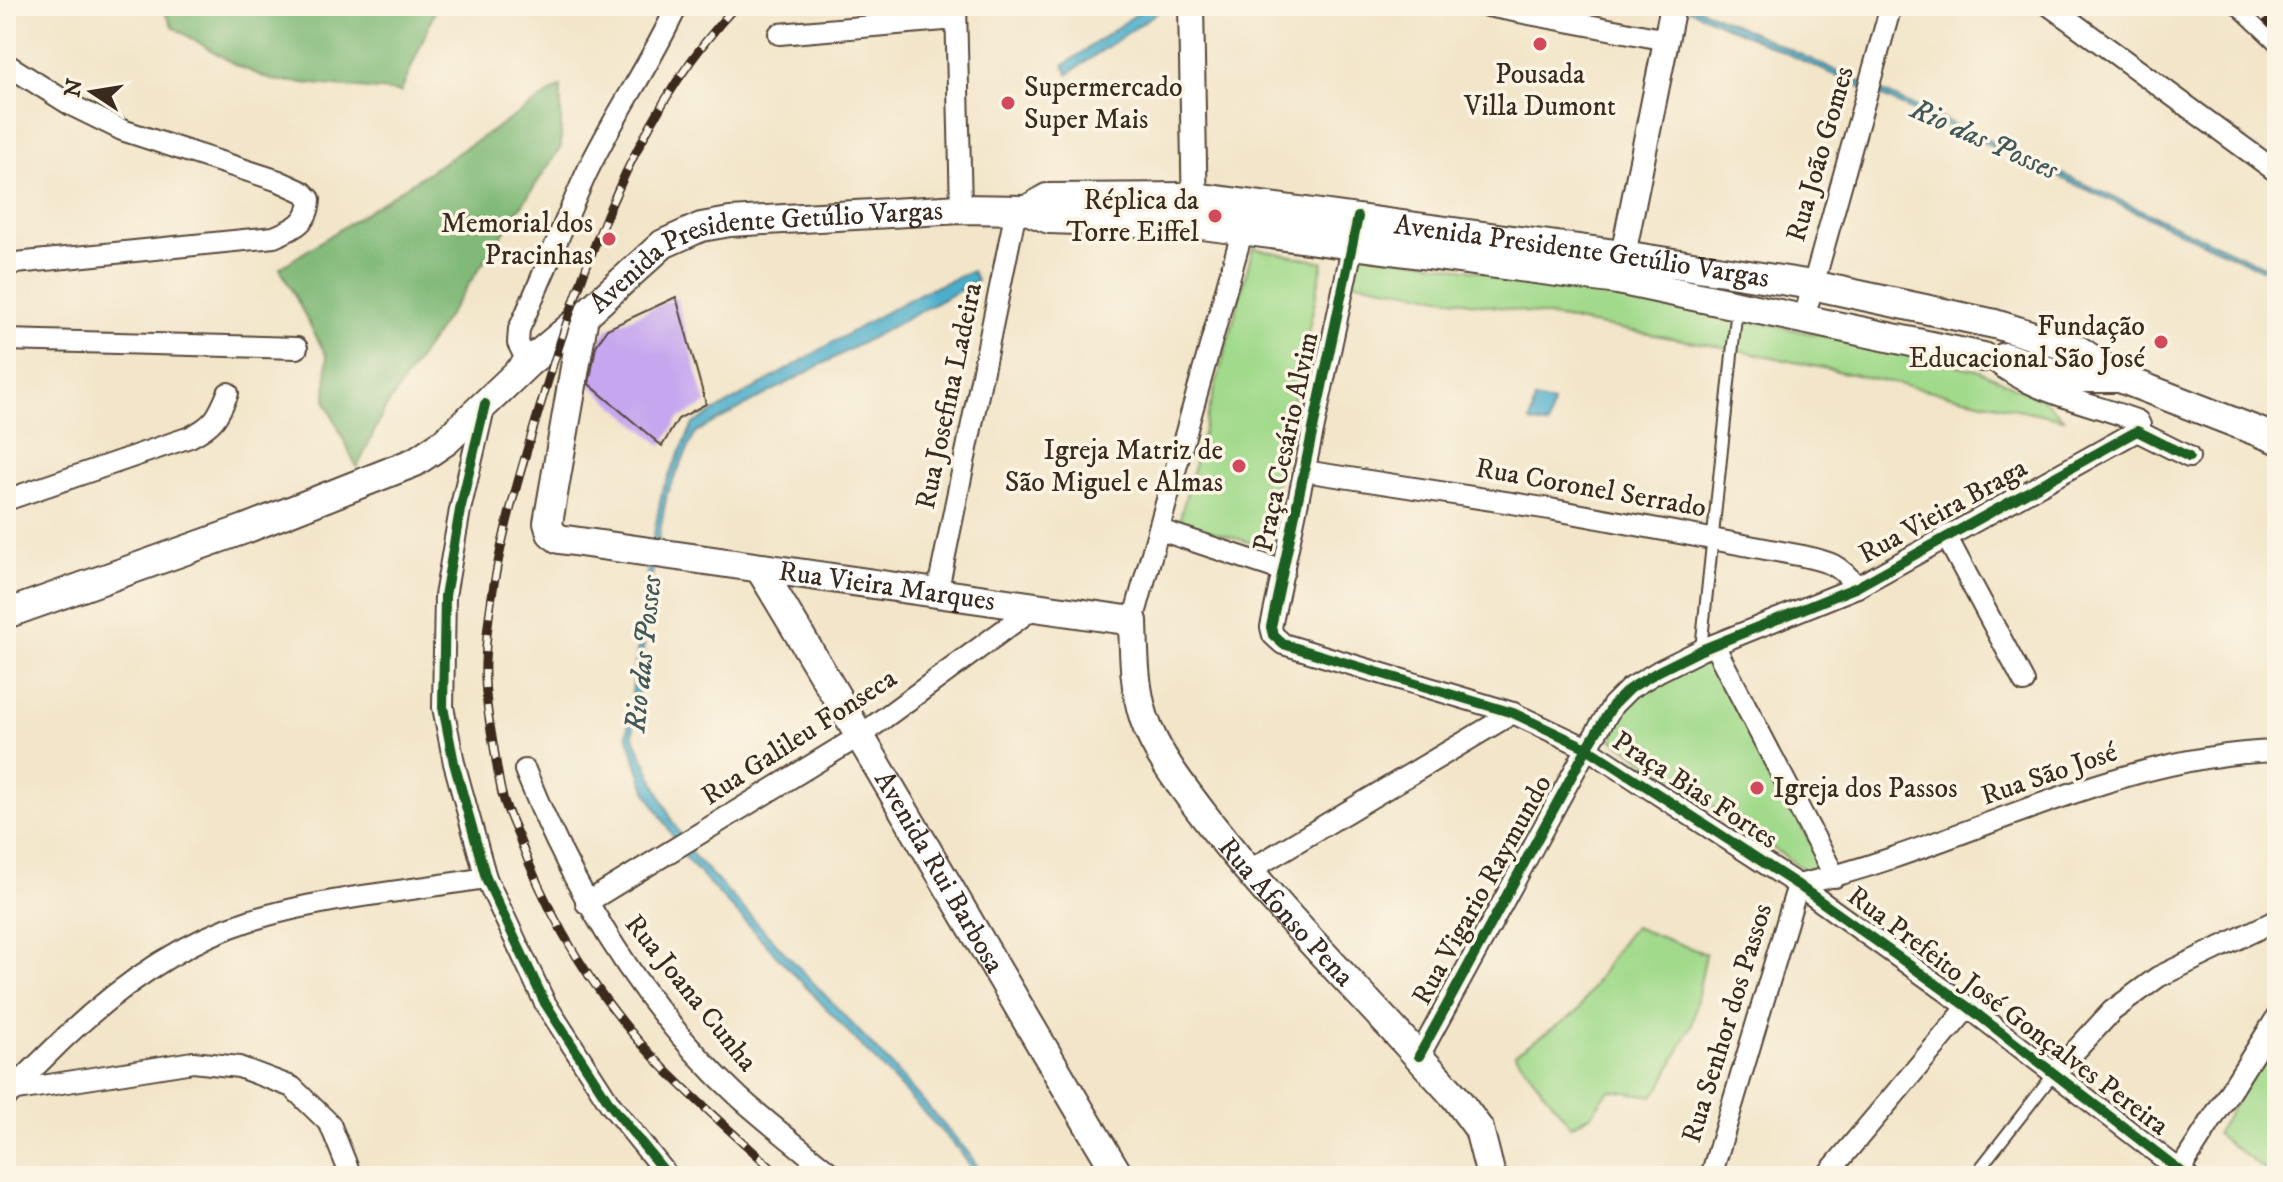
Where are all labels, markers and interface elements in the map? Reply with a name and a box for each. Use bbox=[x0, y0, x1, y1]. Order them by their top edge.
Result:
marker: Pousada Villa Dumont bbox=[1531, 35, 1549, 53]
north arrow bbox=[52, 52, 132, 132]
place label: Pousada Villa Dumont bbox=[1463, 57, 1616, 124]
street label: Rua João Gomes bbox=[1778, 62, 1862, 246]
place label: Supermercado Super Mais bbox=[1024, 70, 1183, 137]
text: N bbox=[59, 77, 89, 100]
water label: Rio das Posses bbox=[1904, 91, 2064, 189]
marker: Supermercado Super Mais bbox=[999, 94, 1017, 112]
place label: Réplica da Torre Eiffel bbox=[1066, 183, 1200, 250]
street label: Avenida Presidente Getúlio Vargas bbox=[582, 193, 944, 320]
place label: Memorial dos Pracinhas bbox=[441, 206, 593, 273]
marker: Réplica da Torre Eiffel bbox=[1206, 207, 1224, 225]
street label: Avenida Presidente Getúlio Vargas bbox=[1392, 207, 1772, 295]
marker: Memorial dos Pracinhas bbox=[600, 230, 618, 248]
street label: Rua Josefina Ladeira bbox=[908, 279, 990, 512]
place label: Fundação Educacional São José bbox=[1909, 309, 2145, 376]
street label: Praça Cesário Alvim bbox=[1246, 329, 1326, 555]
marker: Fundação Educacional São José bbox=[2152, 333, 2170, 351]
place label: Igreja Matriz de São Miguel e Almas bbox=[1005, 433, 1223, 500]
street label: Rua Vieira Braga bbox=[1853, 450, 2033, 572]
street label: Rua Coronel Serrado bbox=[1473, 451, 1709, 525]
marker: Igreja Matriz de São Miguel e Almas bbox=[1230, 457, 1248, 475]
street label: Rua Vieira Marques bbox=[777, 553, 998, 619]
water label: Rio das Posses bbox=[617, 573, 671, 735]
street label: Rua Galileu Fonseca bbox=[695, 661, 903, 813]
street label: Praça Bias Fortes bbox=[1606, 723, 1784, 857]
street label: Rua São José bbox=[1976, 734, 2122, 814]
street label: Avenida Rui Barbosa bbox=[867, 764, 1012, 979]
street label: Rua Vigario Raymundo bbox=[1404, 769, 1560, 1011]
place label: Igreja dos Passos bbox=[1773, 771, 1958, 806]
marker: Igreja dos Passos bbox=[1748, 779, 1766, 797]
street label: Rua Afonso Pena bbox=[1211, 830, 1362, 994]
street label: Rua Prefeito José Gonçalves Pereira bbox=[1840, 879, 2176, 1143]
street label: Rua Senhor dos Passos bbox=[1674, 899, 1780, 1147]
street label: Rua Joana Cunha bbox=[617, 907, 765, 1079]

